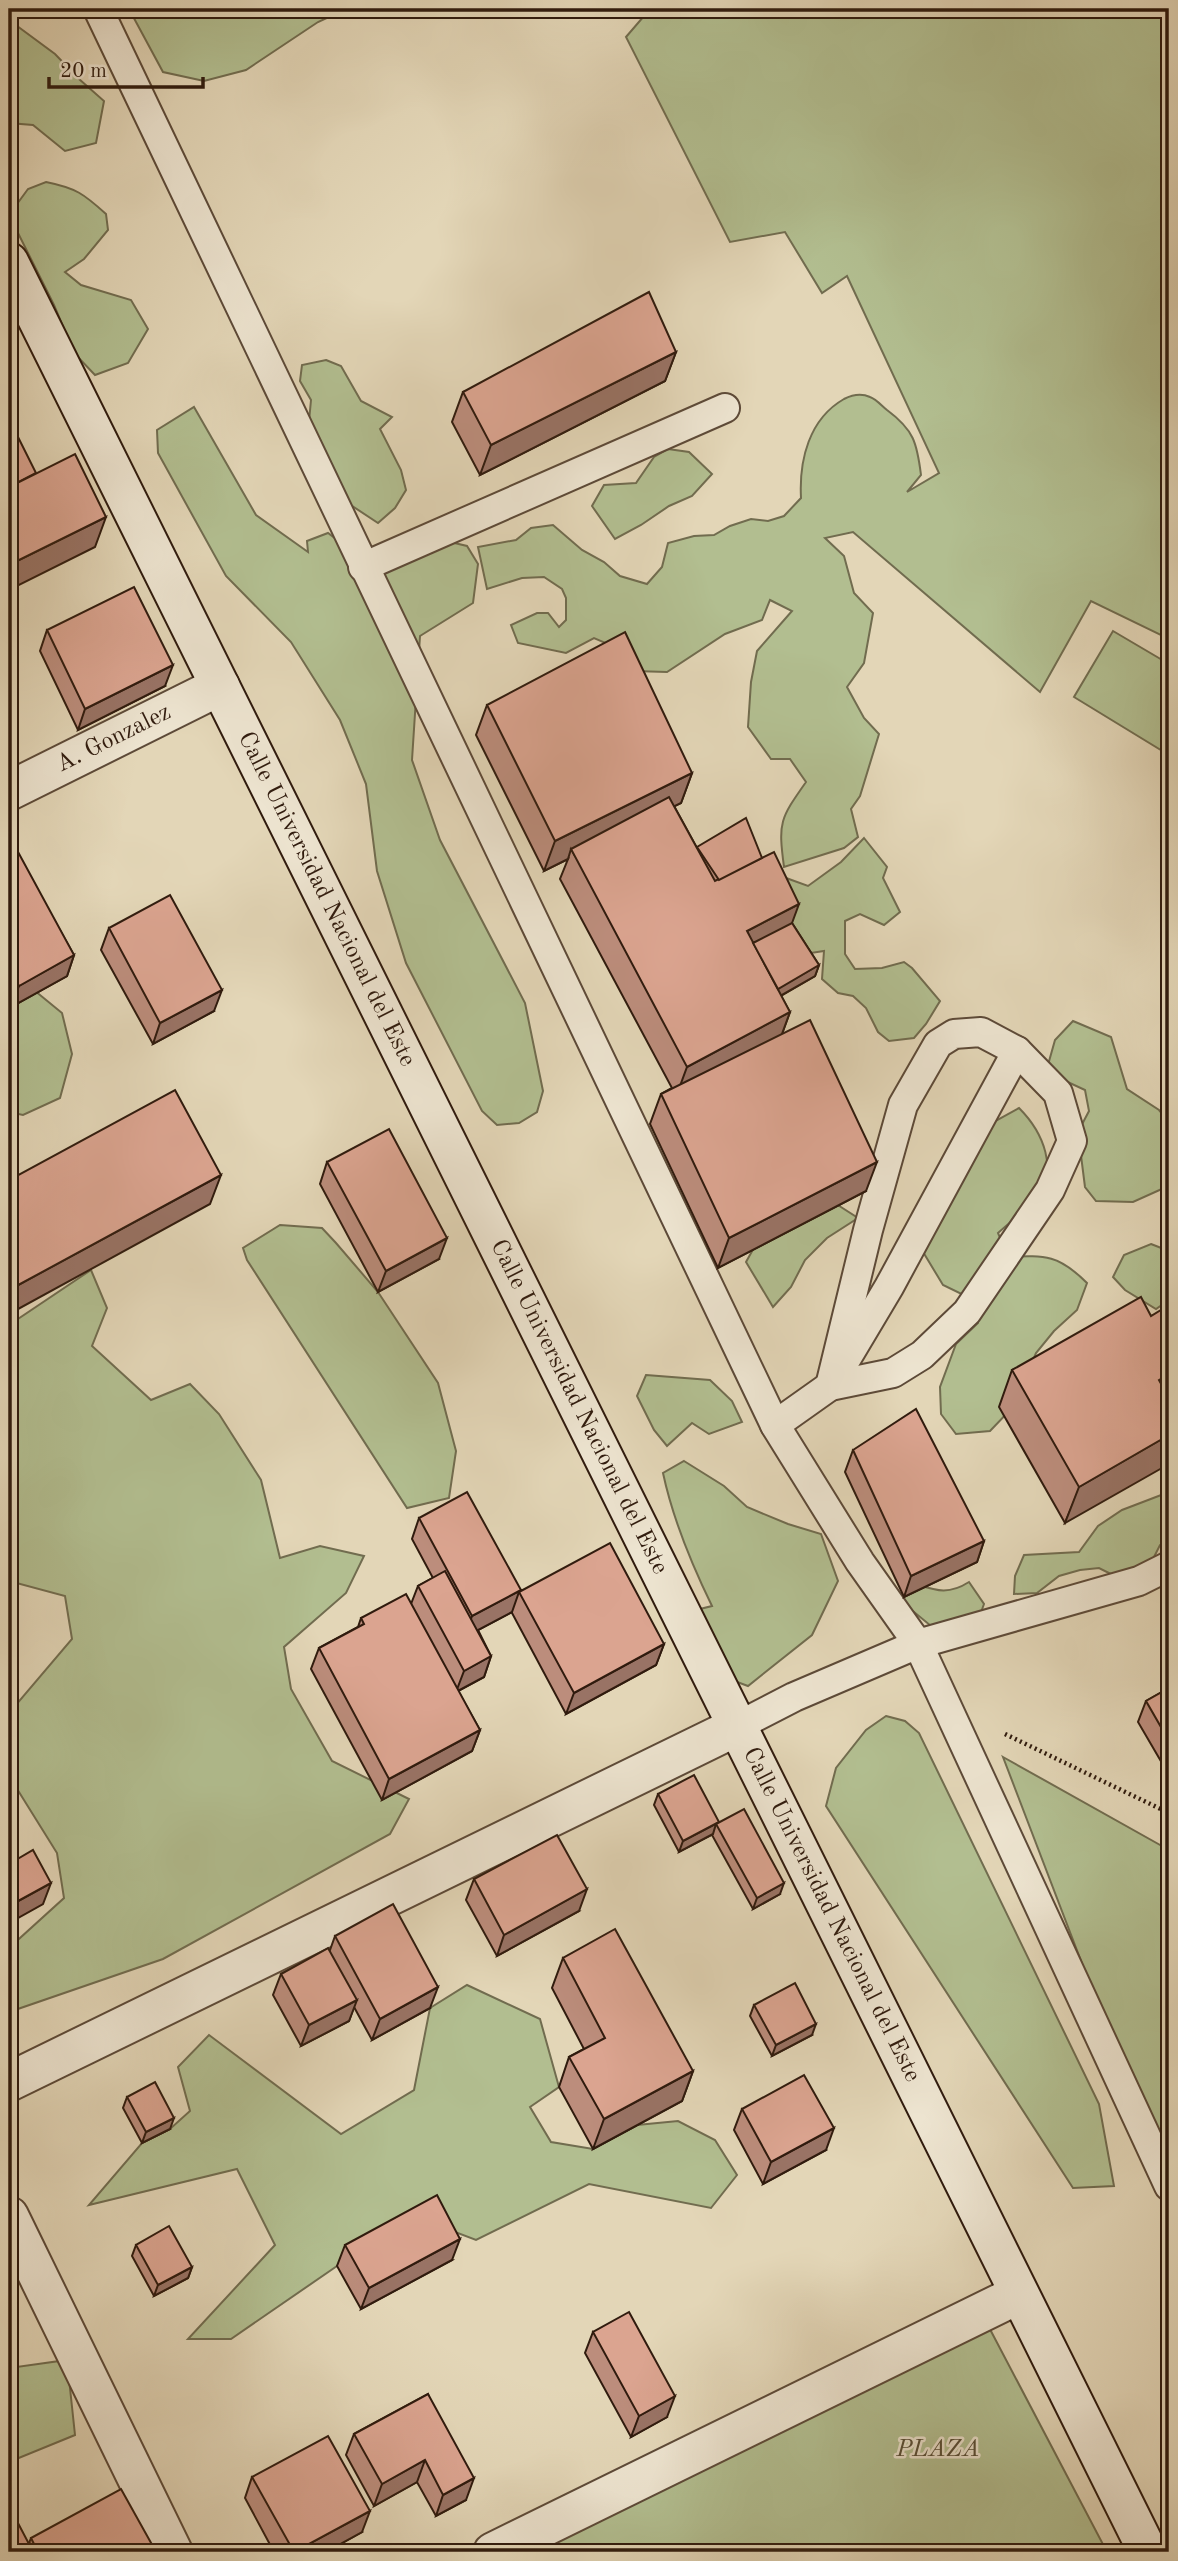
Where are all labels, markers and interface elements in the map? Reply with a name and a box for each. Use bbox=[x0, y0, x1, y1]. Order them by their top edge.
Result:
scale bar bbox=[49, 46, 203, 90]
text: 20 m bbox=[60, 61, 107, 82]
street label: A. Gonzalez bbox=[53, 700, 175, 777]
street label: Calle Universidad Nacional del Este bbox=[233, 728, 419, 1071]
street label: Calle Universidad Nacional del Este bbox=[485, 1236, 672, 1578]
street label: Calle Universidad Nacional del Este bbox=[738, 1744, 924, 2086]
park label: PLAZA bbox=[895, 2438, 980, 2462]

